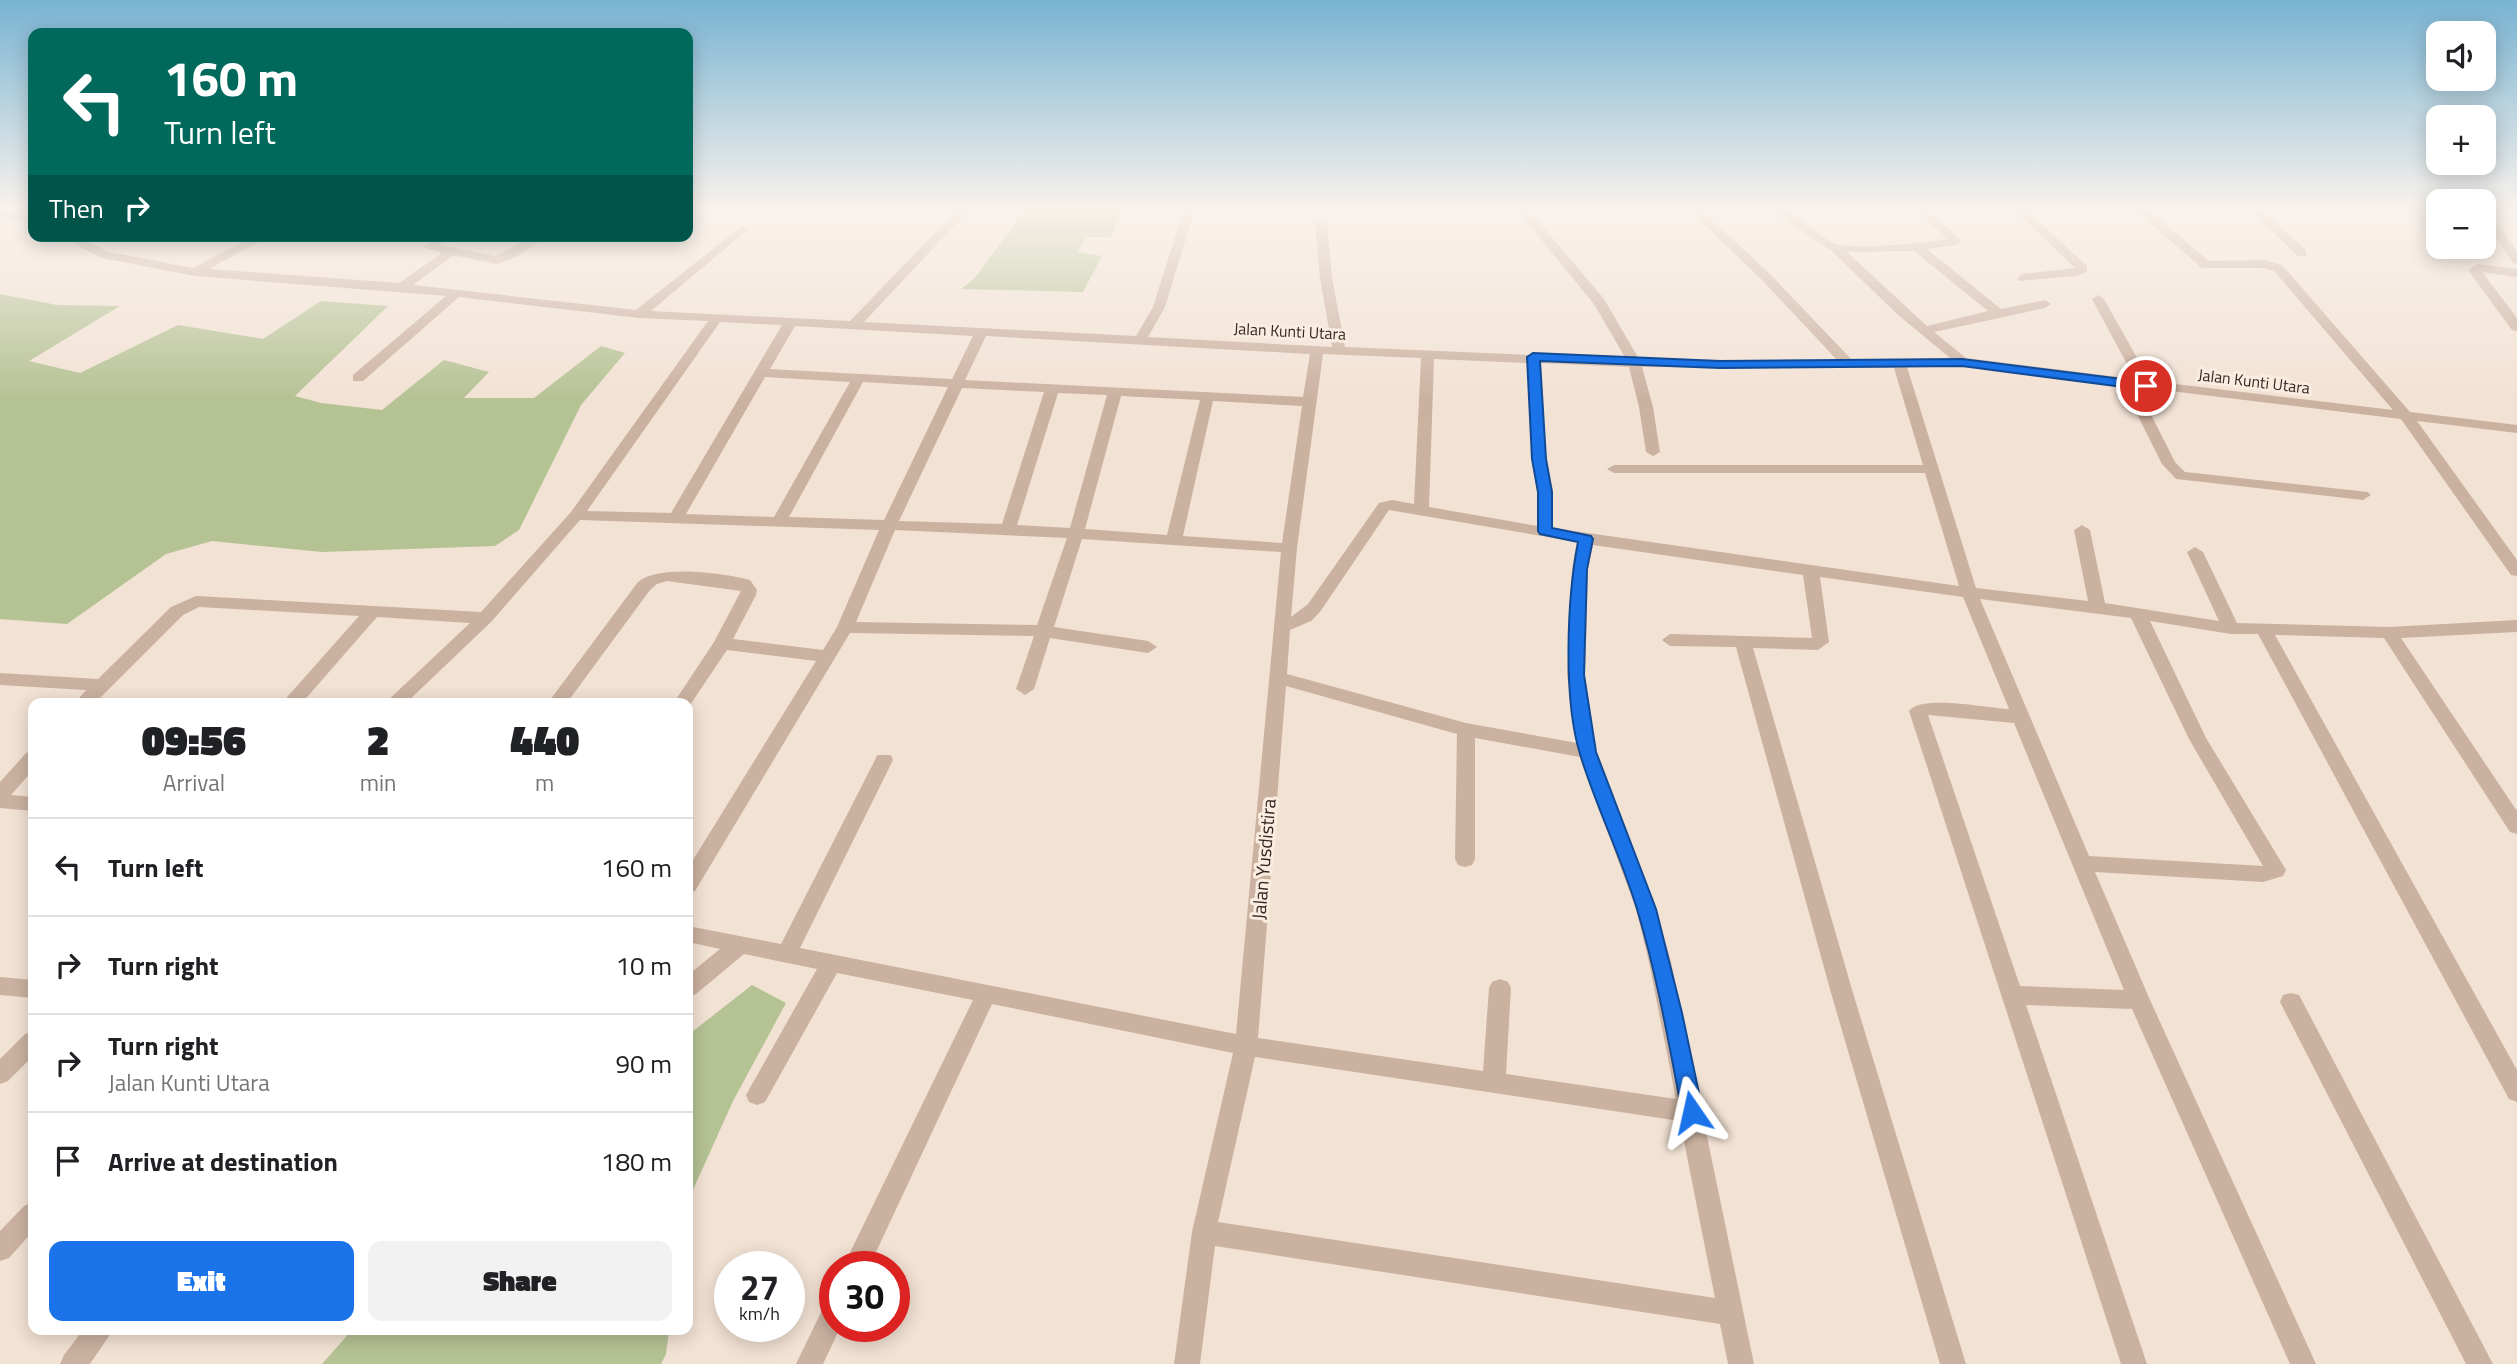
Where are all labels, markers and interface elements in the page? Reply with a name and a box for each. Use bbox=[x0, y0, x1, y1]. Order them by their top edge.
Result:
map controls bbox=[2426, 21, 2496, 259]
button: sound bbox=[2426, 21, 2496, 91]
text: 160 m bbox=[164, 40, 298, 115]
icon: left bbox=[49, 56, 140, 147]
button: + bbox=[2426, 105, 2496, 175]
text: Turn left bbox=[164, 108, 276, 156]
text: Then bbox=[49, 189, 104, 228]
icon: right bbox=[118, 189, 156, 227]
button: − bbox=[2426, 189, 2496, 259]
street label: Jalan Kunti Utara bbox=[1233, 316, 1347, 346]
pin bbox=[2116, 356, 2176, 416]
street label: Jalan Kunti Utara bbox=[2197, 362, 2311, 400]
icon: arrive bbox=[2127, 367, 2165, 405]
text: 09:56 bbox=[142, 707, 246, 771]
text: 2 bbox=[367, 707, 390, 771]
text: 440 bbox=[510, 707, 579, 771]
text: Arrival bbox=[163, 765, 225, 800]
text: min bbox=[360, 765, 396, 800]
text: m bbox=[535, 765, 554, 800]
street label: Jalan Yusdistira bbox=[1243, 797, 1283, 921]
icon: left bbox=[49, 848, 87, 886]
text: Turn left bbox=[108, 848, 203, 887]
text: 160 m bbox=[601, 848, 672, 887]
icon: right bbox=[49, 946, 87, 984]
text: Turn right bbox=[108, 946, 219, 985]
text: 10 m bbox=[615, 946, 672, 985]
text: Turn right bbox=[108, 1026, 219, 1065]
icon: right bbox=[49, 1044, 87, 1082]
text: 90 m bbox=[615, 1044, 672, 1083]
text: Jalan Kunti Utara bbox=[108, 1065, 270, 1100]
position arrow bbox=[1655, 1075, 1729, 1149]
icon: arrive bbox=[49, 1142, 87, 1180]
text: Arrive at destination bbox=[108, 1142, 338, 1181]
text: 180 m bbox=[601, 1142, 672, 1181]
button: Exit bbox=[49, 1241, 354, 1321]
button: Share bbox=[368, 1241, 672, 1321]
speed limit sign: 30 bbox=[819, 1251, 910, 1342]
text: 27 bbox=[740, 1260, 779, 1314]
text: km/h bbox=[739, 1300, 780, 1327]

